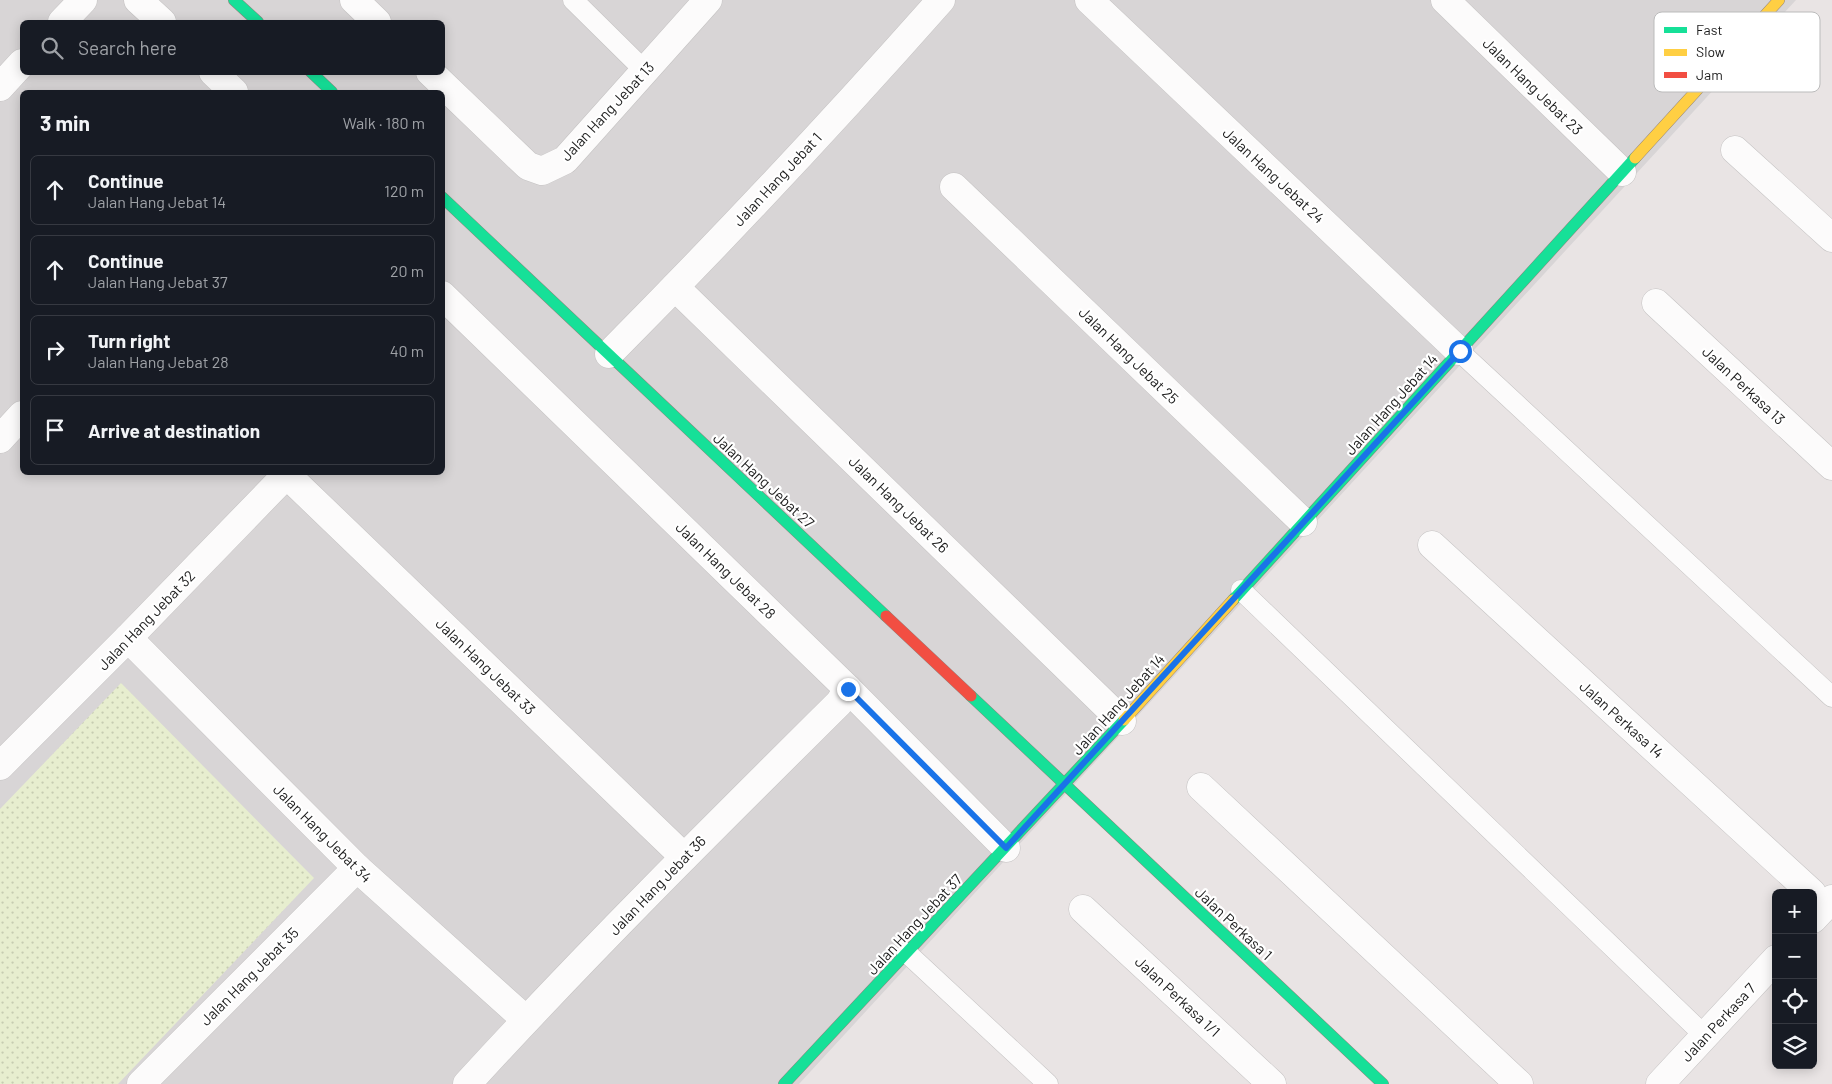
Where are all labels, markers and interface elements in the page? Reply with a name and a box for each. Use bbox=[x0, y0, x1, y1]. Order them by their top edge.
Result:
legend bbox=[1654, 12, 1820, 92]
search box bbox=[20, 20, 445, 75]
text: Fast bbox=[1696, 21, 1722, 38]
icon: search bbox=[38, 34, 66, 62]
street label: Jalan Hang Jebat 23 bbox=[1479, 34, 1587, 138]
text: Search here bbox=[78, 36, 177, 59]
text: Slow bbox=[1696, 43, 1725, 60]
street label: Jalan Hang Jebat 13 bbox=[556, 58, 658, 164]
text: Jam bbox=[1696, 66, 1723, 83]
text: 3 min bbox=[40, 110, 90, 135]
text: Walk · 180 m bbox=[343, 113, 425, 132]
street label: Jalan Hang Jebat 24 bbox=[1219, 123, 1329, 227]
street label: Jalan Hang Jebat 1 bbox=[729, 129, 825, 229]
text: Continue bbox=[88, 169, 164, 192]
icon: ahead bbox=[41, 176, 69, 204]
text: 120 m bbox=[384, 181, 424, 200]
text: Jalan Hang Jebat 14 bbox=[88, 192, 226, 211]
text: Continue bbox=[88, 249, 164, 272]
icon: ahead bbox=[41, 256, 69, 284]
text: 20 m bbox=[390, 261, 424, 280]
text: Jalan Hang Jebat 37 bbox=[88, 272, 228, 291]
street label: Jalan Hang Jebat 25 bbox=[1075, 303, 1183, 407]
text: Turn right bbox=[88, 329, 170, 352]
icon: right bbox=[41, 336, 69, 364]
route start bbox=[1449, 340, 1472, 363]
text: 40 m bbox=[390, 341, 424, 360]
street label: Jalan Perkasa 13 bbox=[1699, 342, 1789, 428]
street label: Jalan Hang Jebat 14 bbox=[1341, 350, 1441, 458]
text: Jalan Hang Jebat 28 bbox=[88, 352, 229, 371]
icon: arrive bbox=[41, 416, 69, 444]
text: Arrive at destination bbox=[88, 419, 260, 442]
street label: Jalan Hang Jebat 27 bbox=[710, 429, 818, 531]
street label: Jalan Hang Jebat 26 bbox=[845, 452, 953, 556]
street label: Jalan Hang Jebat 28 bbox=[672, 518, 780, 622]
street label: Jalan Hang Jebat 32 bbox=[94, 566, 198, 674]
street label: Jalan Hang Jebat 33 bbox=[432, 614, 540, 718]
street label: Jalan Hang Jebat 14 bbox=[1068, 650, 1168, 758]
street label: Jalan Perkasa 14 bbox=[1576, 677, 1668, 761]
route end bbox=[837, 678, 860, 701]
street label: Jalan Hang Jebat 34 bbox=[270, 780, 376, 886]
street label: Jalan Hang Jebat 36 bbox=[605, 831, 709, 939]
street label: Jalan Hang Jebat 37 bbox=[863, 870, 965, 978]
street label: Jalan Perkasa 1 bbox=[1192, 883, 1276, 963]
map controls bbox=[1772, 889, 1817, 1069]
button: + bbox=[1772, 889, 1817, 934]
street label: Jalan Hang Jebat 35 bbox=[196, 923, 302, 1029]
button: − bbox=[1772, 934, 1817, 979]
street label: Jalan Perkasa 1/1 bbox=[1132, 952, 1224, 1040]
street label: Jalan Perkasa 7 bbox=[1677, 979, 1759, 1065]
button: locate bbox=[1772, 979, 1817, 1024]
button: layers bbox=[1772, 1024, 1817, 1069]

